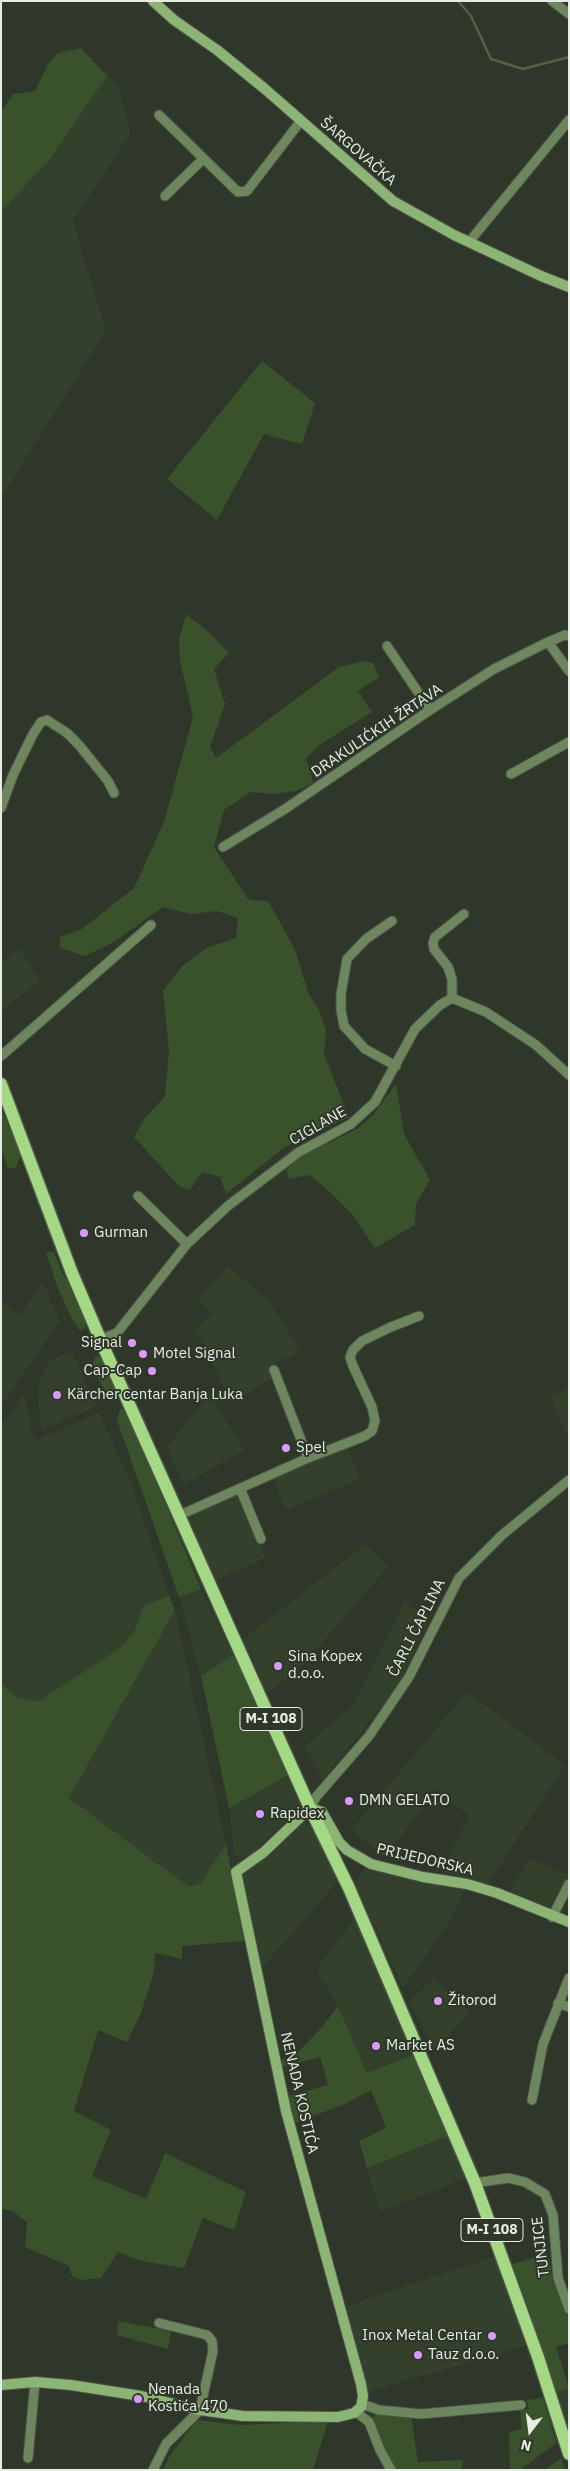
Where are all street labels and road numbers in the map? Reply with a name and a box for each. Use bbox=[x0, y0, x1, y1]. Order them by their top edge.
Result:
street label: ŠARGOVAČKA bbox=[316, 114, 400, 190]
street label: DRAKULIĆKIH ŽRTAVA bbox=[308, 680, 446, 782]
street label: CIGLANE bbox=[286, 1103, 350, 1149]
street label: ČARLI ČAPLINA bbox=[385, 1576, 449, 1680]
road number: M-I 108 bbox=[240, 1708, 302, 1730]
street label: PRIJEDORSKA bbox=[375, 1840, 475, 1880]
street label: NENADA KOSTIĆA bbox=[276, 2030, 322, 2156]
street label: TUNJICE bbox=[528, 2216, 554, 2278]
road number: M-I 108 bbox=[461, 2218, 523, 2242]

